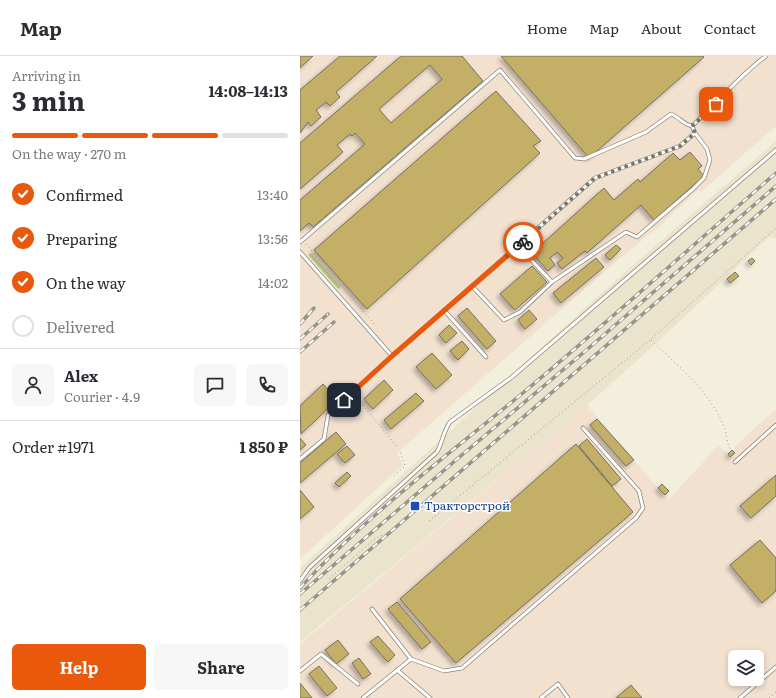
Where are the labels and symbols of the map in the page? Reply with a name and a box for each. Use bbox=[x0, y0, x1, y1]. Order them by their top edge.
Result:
pin bbox=[699, 87, 733, 121]
courier bbox=[503, 222, 543, 262]
pin bbox=[327, 383, 361, 417]
place label: Тракторстрой bbox=[424, 496, 510, 514]
marker: Тракторстрой bbox=[409, 500, 421, 512]

